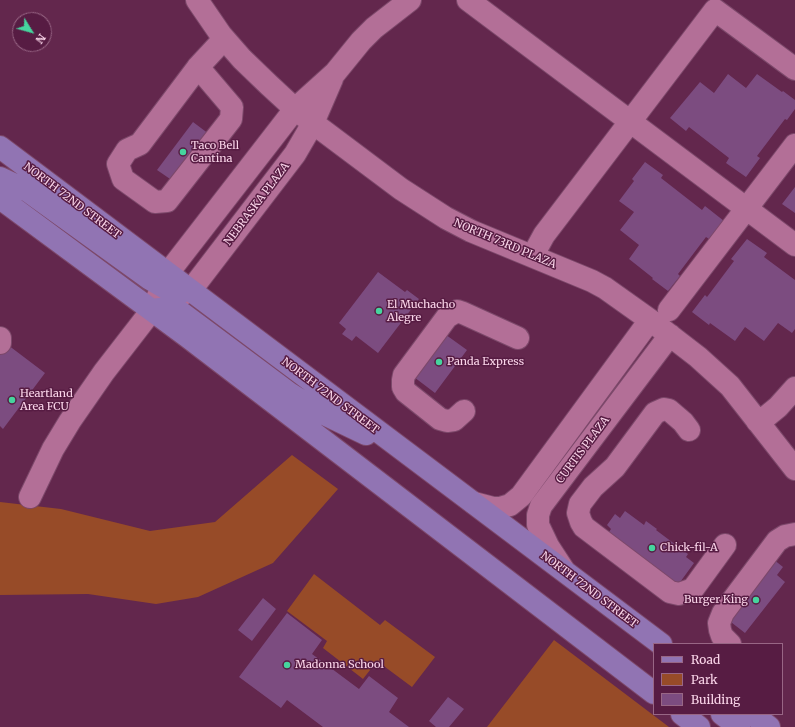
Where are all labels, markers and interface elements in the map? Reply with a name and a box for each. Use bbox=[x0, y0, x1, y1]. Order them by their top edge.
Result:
north arrow bbox=[12, 12, 52, 52]
text: N bbox=[33, 31, 49, 46]
place label: Taco Bell Cantina bbox=[191, 139, 239, 165]
marker: Taco Bell Cantina bbox=[178, 147, 188, 157]
street label: NORTH 72ND STREET bbox=[21, 160, 123, 242]
street label: NEBRASKA PLAZA bbox=[222, 160, 292, 248]
street label: NORTH 73RD PLAZA bbox=[452, 216, 558, 272]
place label: El Muchacho Alegre bbox=[387, 298, 455, 324]
marker: El Muchacho Alegre bbox=[374, 306, 384, 316]
street label: NORTH 72ND STREET bbox=[279, 355, 381, 437]
place label: Panda Express bbox=[447, 355, 524, 369]
marker: Panda Express bbox=[434, 357, 444, 367]
place label: Heartland Area FCU bbox=[20, 387, 73, 413]
marker: Heartland Area FCU bbox=[7, 395, 17, 405]
street label: CURTIS PLAZA bbox=[554, 414, 612, 486]
place label: Chick-fil-A bbox=[660, 541, 718, 555]
marker: Chick-fil-A bbox=[647, 543, 657, 553]
street label: NORTH 72ND STREET bbox=[538, 549, 640, 631]
place label: Burger King bbox=[684, 593, 748, 607]
marker: Burger King bbox=[751, 595, 761, 605]
legend bbox=[653, 643, 783, 715]
text: Road bbox=[691, 652, 720, 667]
place label: Madonna School bbox=[295, 658, 384, 672]
marker: Madonna School bbox=[282, 660, 292, 670]
text: Park bbox=[691, 672, 718, 687]
text: Building bbox=[691, 692, 740, 707]

